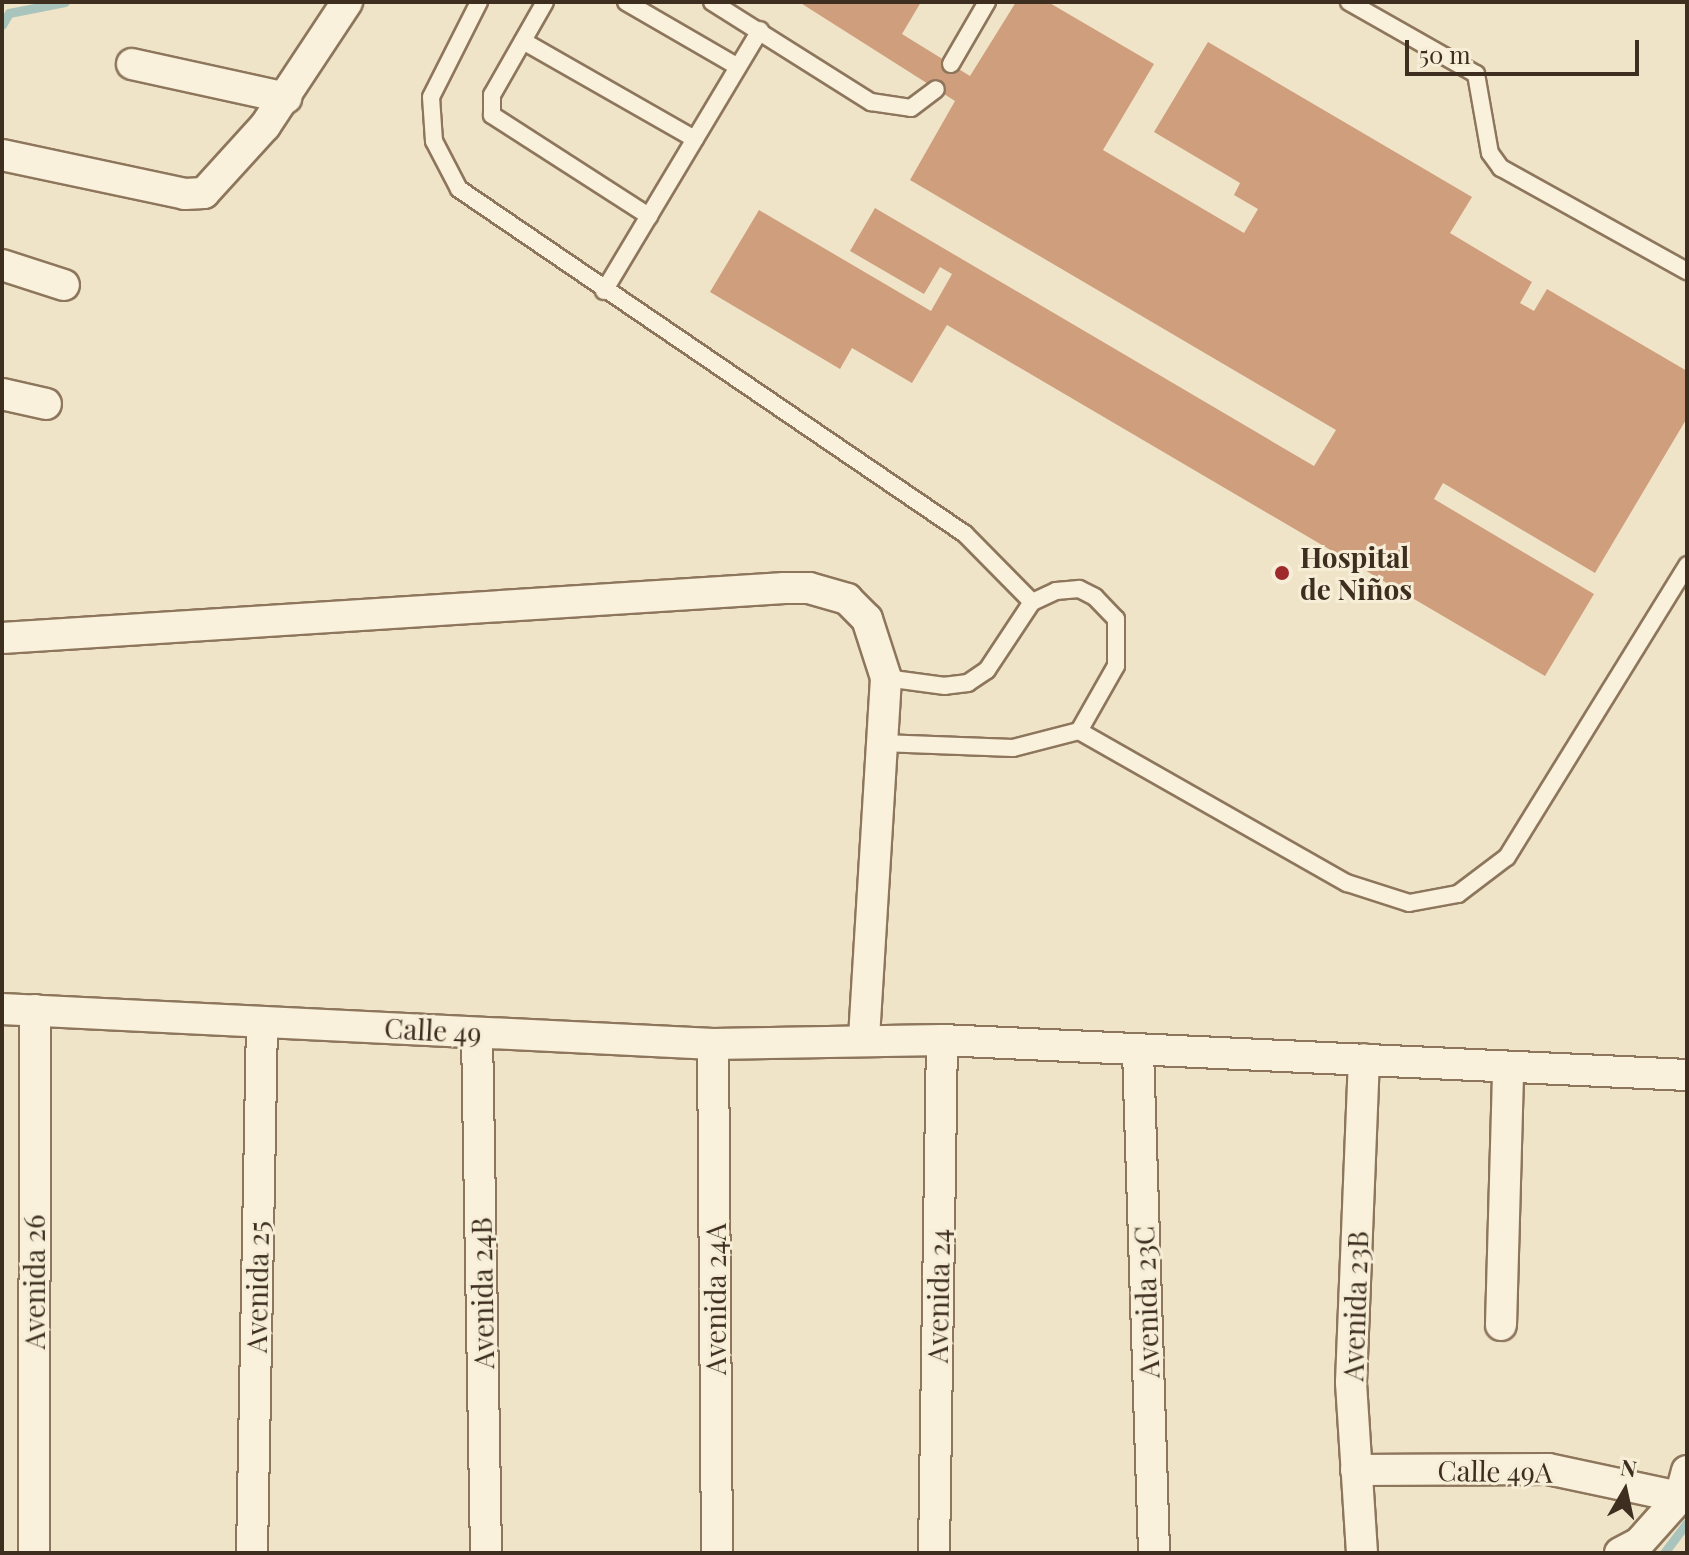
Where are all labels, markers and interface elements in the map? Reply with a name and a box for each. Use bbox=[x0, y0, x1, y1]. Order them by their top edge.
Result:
scale bar bbox=[1409, 24, 1643, 74]
text: 50 m bbox=[1419, 38, 1471, 70]
place label: Hospital de Niños bbox=[1300, 540, 1412, 606]
marker: Hospital de Niños bbox=[1271, 562, 1293, 584]
street label: Calle 49 bbox=[383, 1011, 483, 1049]
street label: Avenida 26 bbox=[17, 1214, 51, 1350]
street label: Avenida 24B bbox=[464, 1217, 500, 1369]
street label: Avenida 25 bbox=[239, 1221, 275, 1353]
street label: Avenida 24A bbox=[698, 1223, 732, 1375]
street label: Avenida 23C bbox=[1127, 1225, 1165, 1379]
street label: Avenida 24 bbox=[920, 1228, 956, 1364]
street label: Avenida 23B bbox=[1336, 1230, 1374, 1382]
north arrow bbox=[1585, 1451, 1665, 1531]
text: N bbox=[1619, 1451, 1639, 1483]
street label: Calle 49A bbox=[1437, 1453, 1553, 1489]

